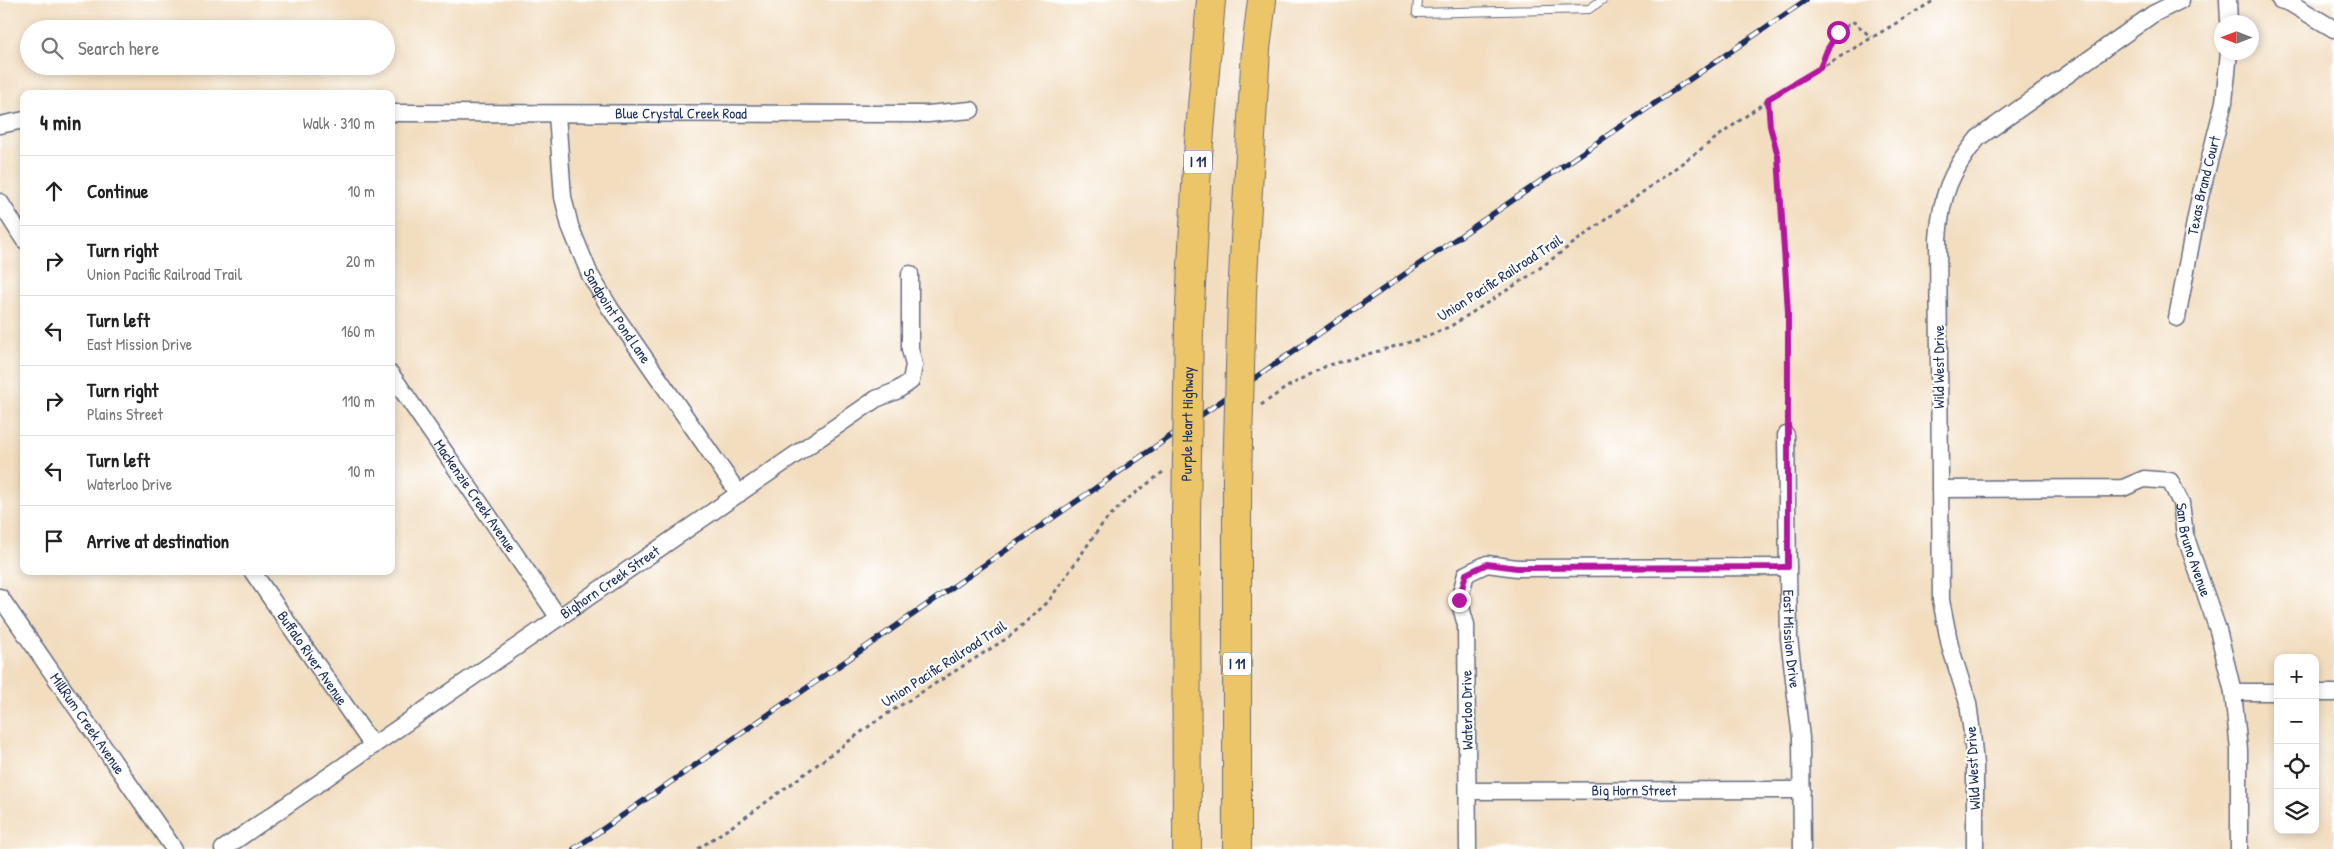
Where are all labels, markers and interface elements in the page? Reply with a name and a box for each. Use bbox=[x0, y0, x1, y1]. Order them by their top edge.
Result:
north arrow bbox=[2214, 15, 2259, 60]
search box bbox=[20, 20, 395, 75]
route start bbox=[1827, 21, 1850, 44]
icon: search bbox=[38, 34, 66, 62]
text: Search here bbox=[78, 35, 159, 61]
street label: Blue Crystal Creek Road bbox=[615, 102, 747, 124]
text: 4 min bbox=[40, 108, 81, 137]
text: Walk · 310 m bbox=[303, 112, 375, 134]
street label: Texas Brand Court bbox=[2182, 133, 2225, 237]
road number: I 11 bbox=[1184, 150, 1212, 173]
icon: ahead bbox=[40, 177, 68, 205]
text: Continue bbox=[87, 178, 148, 204]
text: 10 m bbox=[347, 180, 375, 202]
street label: Union Pacific Railroad Trail bbox=[1433, 229, 1566, 326]
text: Turn right bbox=[87, 237, 158, 263]
icon: right bbox=[40, 247, 68, 275]
text: 20 m bbox=[346, 250, 375, 272]
text: Union Pacific Railroad Trail bbox=[87, 263, 242, 285]
street label: Sandpoint Pond Lane bbox=[578, 265, 656, 368]
text: Turn left bbox=[87, 307, 150, 333]
icon: left bbox=[40, 317, 68, 345]
text: 160 m bbox=[341, 320, 375, 342]
street label: Wild West Drive bbox=[1928, 325, 1949, 409]
text: East Mission Drive bbox=[87, 333, 192, 355]
street label: Purple Heart Highway bbox=[1176, 366, 1198, 482]
text: Turn right bbox=[87, 377, 158, 403]
icon: right bbox=[40, 387, 68, 415]
text: 110 m bbox=[342, 390, 375, 412]
text: Plains Street bbox=[87, 403, 163, 425]
street label: Mackenzie Creek Avenue bbox=[429, 435, 522, 556]
text: Turn left bbox=[87, 447, 150, 473]
icon: left bbox=[40, 457, 68, 485]
text: 10 m bbox=[347, 460, 375, 482]
text: Waterloo Drive bbox=[87, 473, 172, 495]
street label: San Bruno Avenue bbox=[2171, 502, 2217, 599]
icon: arrive bbox=[40, 527, 68, 555]
text: Arrive at destination bbox=[87, 528, 229, 554]
street label: Bighorn Creek Street bbox=[556, 540, 664, 624]
route end bbox=[1448, 589, 1471, 612]
street label: East Mission Drive bbox=[1778, 589, 1806, 689]
street label: Buffalo River Avenue bbox=[273, 607, 353, 709]
street label: Union Pacific Railroad Trail bbox=[877, 615, 1010, 712]
road number: I 11 bbox=[1223, 652, 1251, 676]
map controls bbox=[2274, 654, 2319, 834]
button: + bbox=[2274, 654, 2319, 699]
street label: MillRum Creek Avenue bbox=[45, 668, 130, 778]
street label: Waterloo Drive bbox=[1455, 670, 1478, 750]
button: − bbox=[2274, 699, 2319, 744]
street label: Wild West Drive bbox=[1960, 726, 1985, 810]
button: locate bbox=[2274, 744, 2319, 789]
street label: Big Horn Street bbox=[1591, 779, 1677, 801]
button: layers bbox=[2274, 789, 2319, 834]

